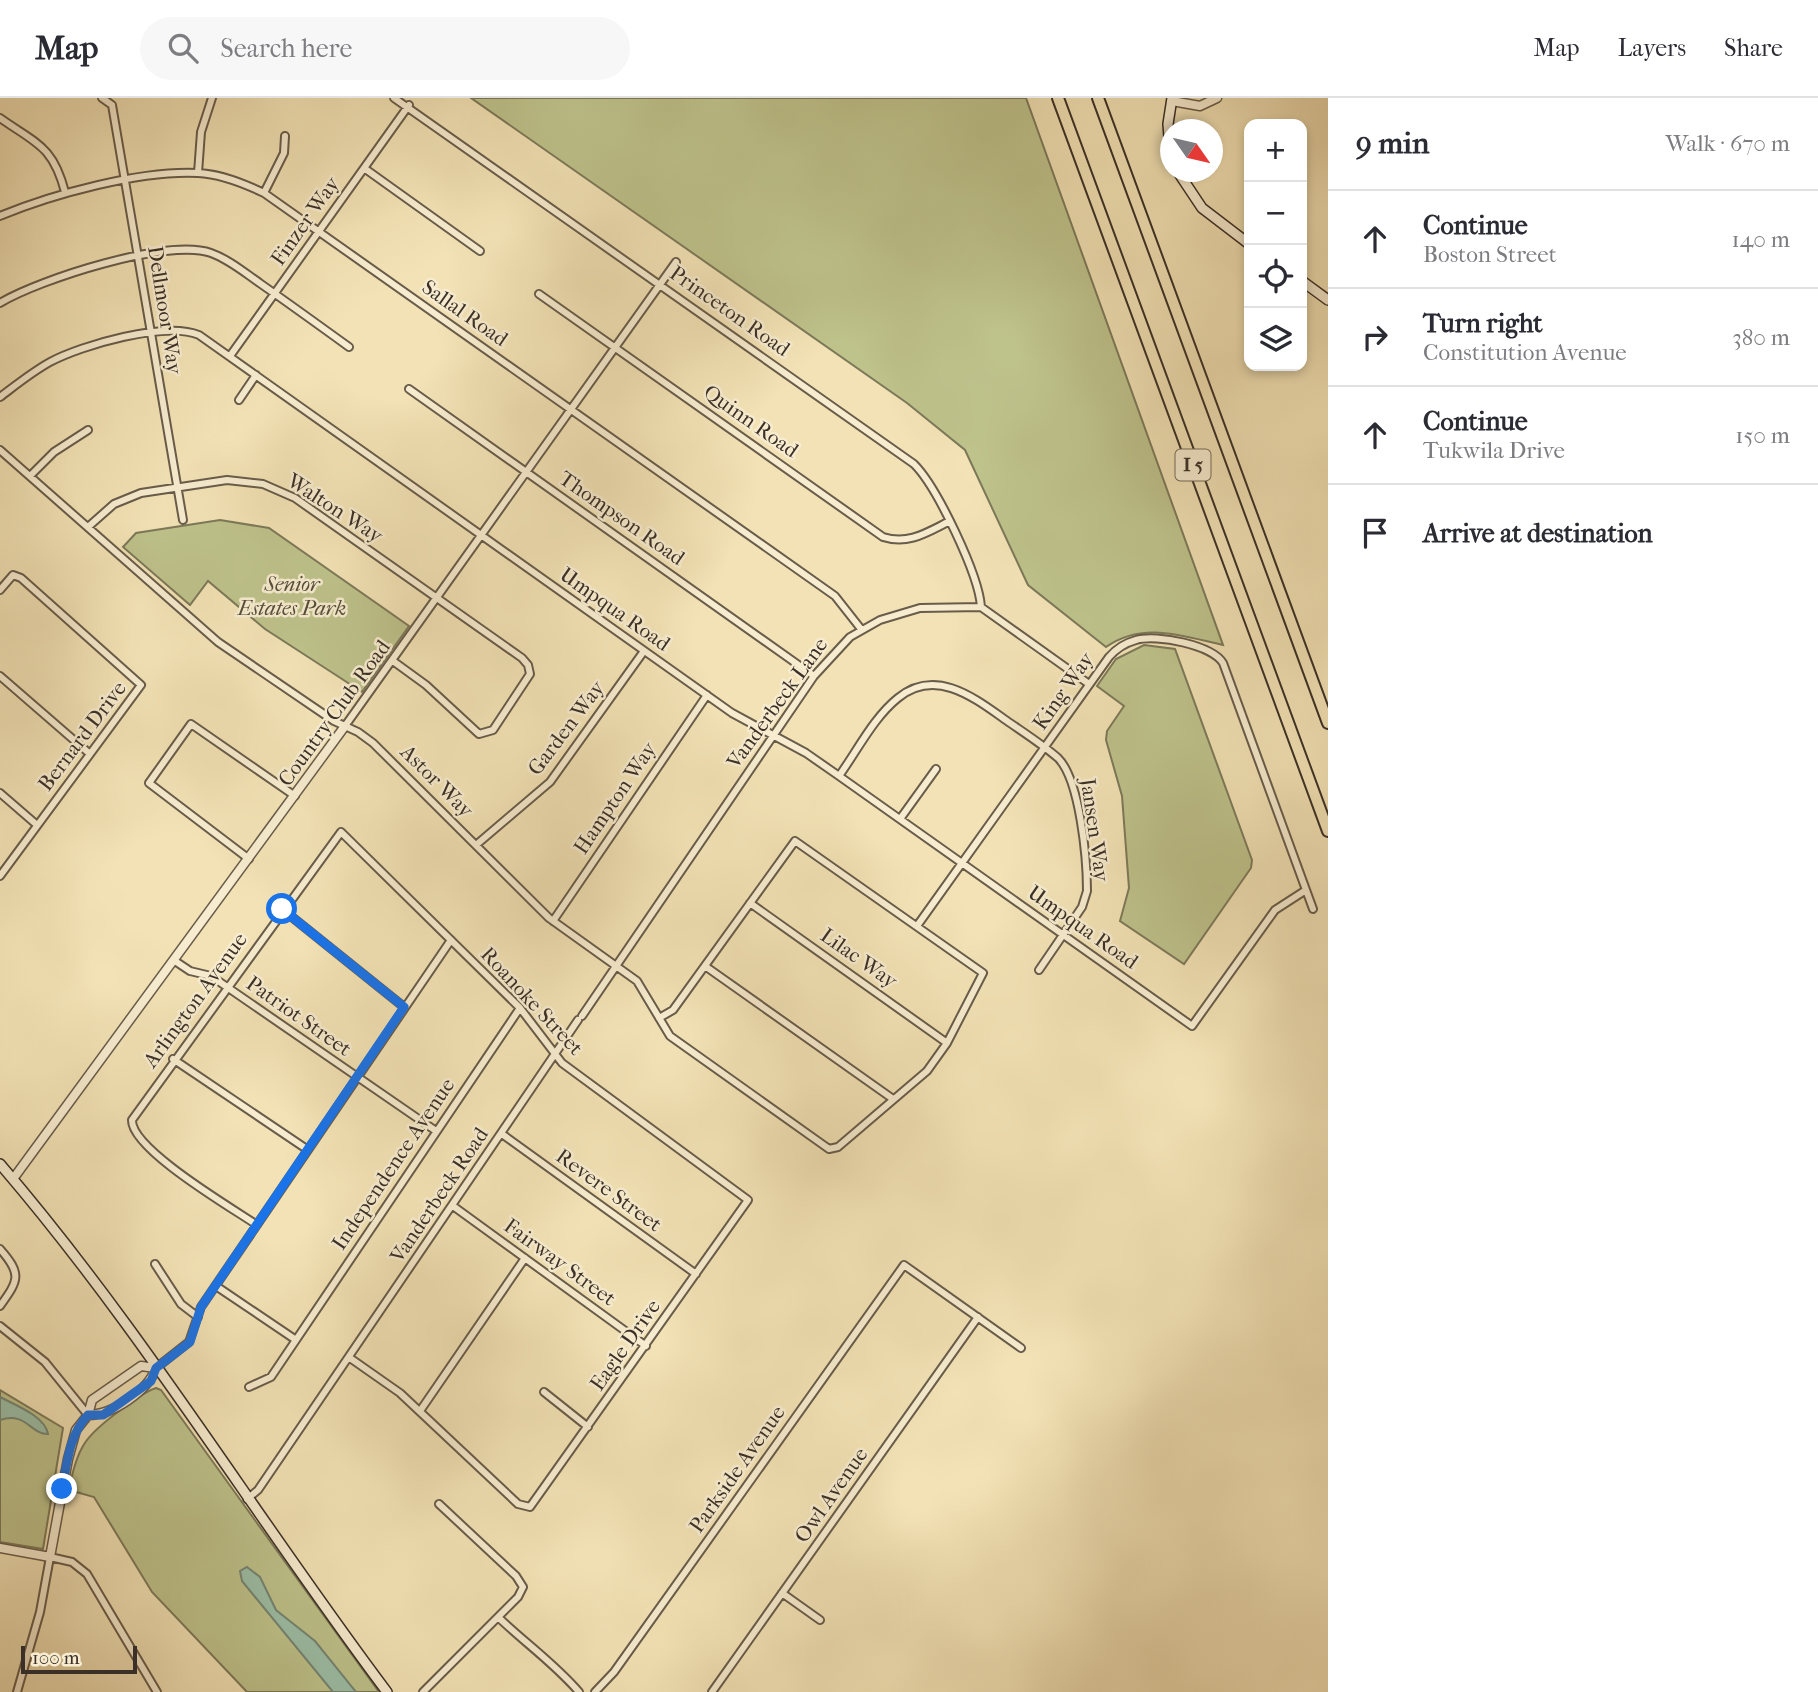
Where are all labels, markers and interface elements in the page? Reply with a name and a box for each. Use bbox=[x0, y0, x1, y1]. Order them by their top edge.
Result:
search box bbox=[140, 17, 630, 80]
text: Map bbox=[35, 29, 98, 68]
icon: search bbox=[164, 29, 202, 67]
text: Search here bbox=[220, 33, 352, 64]
text: Map bbox=[1534, 34, 1580, 62]
text: Layers bbox=[1618, 34, 1686, 62]
text: Share bbox=[1724, 34, 1783, 62]
north arrow bbox=[1160, 119, 1223, 182]
map controls bbox=[1244, 119, 1307, 371]
button: + bbox=[1244, 119, 1307, 182]
text: 9 min bbox=[1356, 126, 1429, 161]
text: Walk · 670 m bbox=[1666, 130, 1790, 157]
street label: Finzer Way bbox=[266, 171, 345, 270]
button: − bbox=[1244, 182, 1307, 245]
text: Continue bbox=[1423, 210, 1528, 241]
icon: ahead bbox=[1356, 220, 1394, 258]
text: 140 m bbox=[1731, 226, 1790, 253]
text: Boston Street bbox=[1423, 241, 1557, 268]
street label: Dellmoor Way bbox=[143, 244, 187, 377]
button: locate bbox=[1244, 245, 1307, 308]
street label: Princeton Road bbox=[665, 261, 795, 362]
street label: Sallal Road bbox=[418, 275, 513, 352]
button: layers bbox=[1244, 308, 1307, 371]
text: Turn right bbox=[1423, 308, 1543, 339]
icon: right bbox=[1356, 318, 1394, 356]
text: 380 m bbox=[1732, 324, 1790, 351]
text: Constitution Avenue bbox=[1423, 339, 1627, 366]
street label: Quinn Road bbox=[699, 380, 803, 463]
text: Continue bbox=[1423, 406, 1528, 437]
icon: ahead bbox=[1356, 416, 1394, 454]
text: 150 m bbox=[1735, 422, 1790, 449]
text: Tukwila Drive bbox=[1423, 437, 1565, 464]
road number: I 5 bbox=[1176, 450, 1210, 480]
street label: Thompson Road bbox=[555, 466, 690, 570]
street label: Walton Way bbox=[282, 468, 388, 548]
icon: arrive bbox=[1356, 514, 1394, 552]
text: Arrive at destination bbox=[1423, 518, 1653, 549]
street label: Umpqua Road bbox=[555, 562, 675, 656]
park label: Senior Estates Park bbox=[236, 572, 346, 620]
street label: Vanderbeck Lane bbox=[721, 633, 832, 774]
street label: Country Club Road bbox=[273, 635, 395, 791]
street label: King Way bbox=[1028, 647, 1099, 734]
street label: Garden Way bbox=[523, 676, 610, 780]
street label: Bernard Drive bbox=[33, 677, 131, 795]
street label: Hampton Way bbox=[569, 737, 662, 858]
street label: Astor Way bbox=[395, 739, 479, 823]
street label: Jansen Way bbox=[1076, 775, 1114, 884]
street label: Umpqua Road bbox=[1023, 880, 1143, 974]
route start bbox=[266, 893, 297, 924]
street label: Lilac Way bbox=[816, 923, 903, 993]
street label: Arlington Avenue bbox=[137, 928, 252, 1073]
street label: Roanoke Street bbox=[476, 942, 588, 1060]
street label: Patriot Street bbox=[242, 971, 357, 1061]
street label: Independence Avenue bbox=[327, 1074, 459, 1254]
street label: Vanderbeck Road bbox=[384, 1123, 493, 1268]
street label: Revere Street bbox=[551, 1144, 667, 1237]
street label: Fairway Street bbox=[500, 1213, 621, 1311]
street label: Eagle Drive bbox=[585, 1295, 665, 1395]
street label: Parkside Avenue bbox=[684, 1401, 790, 1537]
street label: Owl Avenue bbox=[790, 1443, 872, 1547]
route end bbox=[46, 1473, 77, 1504]
scale bar bbox=[21, 1643, 136, 1675]
text: 100 m bbox=[32, 1647, 80, 1669]

